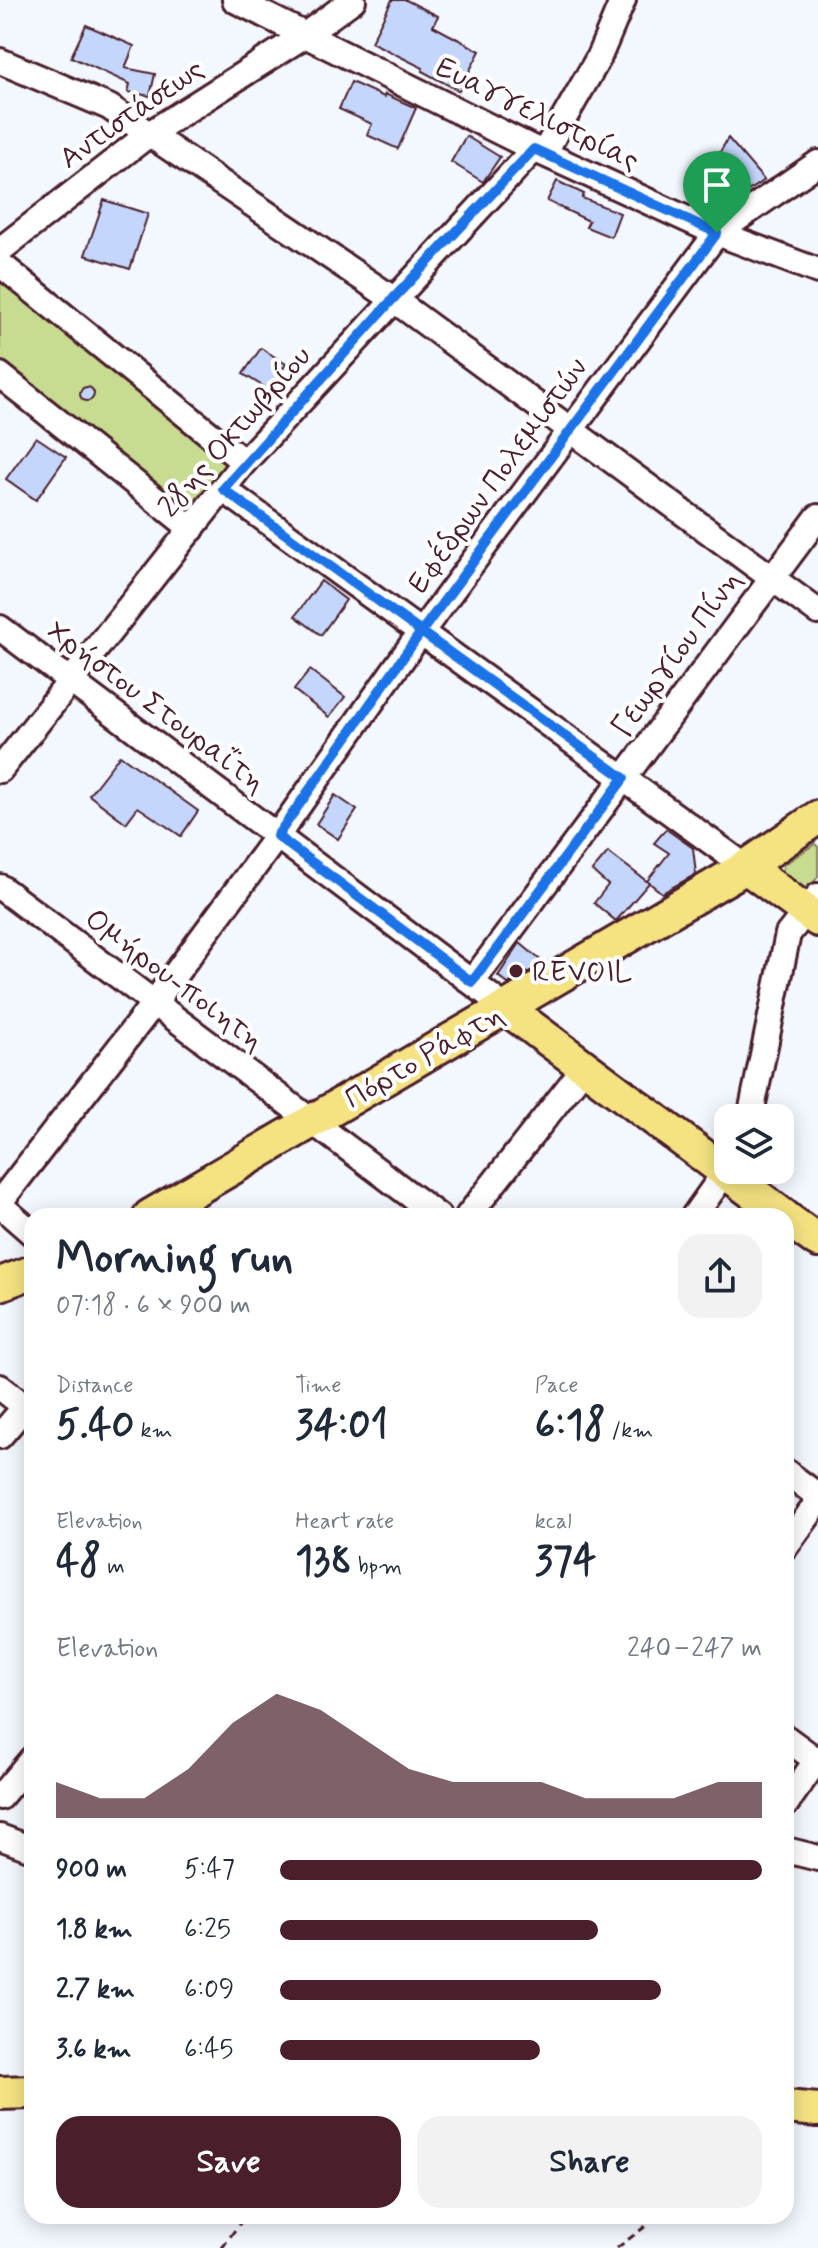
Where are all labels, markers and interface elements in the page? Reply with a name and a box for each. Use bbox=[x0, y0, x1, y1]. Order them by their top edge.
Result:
street label: Ευαγγελιστρίας bbox=[429, 48, 646, 181]
street label: Αντιστάσεως bbox=[52, 50, 212, 178]
pin bbox=[683, 151, 751, 233]
icon: arrive bbox=[695, 163, 739, 207]
street label: 28ης Οκτωβρίου bbox=[150, 338, 320, 526]
street label: Εφέδρων Πολεμιστών bbox=[399, 350, 597, 602]
street label: Γεωργίου Πίνη bbox=[603, 562, 751, 745]
street label: Χρήστου Στουραΐτη bbox=[39, 612, 274, 802]
street label: Ομήρου-ποιητη bbox=[76, 900, 272, 1060]
place label: REVOIL bbox=[532, 953, 633, 992]
marker: REVOIL bbox=[507, 962, 525, 980]
street label: Πόρτο Ράφτη bbox=[338, 996, 512, 1119]
map controls bbox=[714, 1104, 794, 1184]
button: layers bbox=[714, 1104, 794, 1184]
text: Morning run bbox=[56, 1230, 293, 1288]
button: share bbox=[678, 1234, 762, 1318]
text: 07:18 · 6 × 900 m bbox=[56, 1289, 251, 1323]
text: Distance bbox=[56, 1372, 133, 1400]
text: Time bbox=[295, 1372, 341, 1400]
text: Pace bbox=[535, 1372, 578, 1400]
text: 5.40 bbox=[56, 1400, 134, 1452]
text: 34:01 bbox=[295, 1400, 388, 1452]
text: 6:18 bbox=[535, 1400, 606, 1452]
text: km bbox=[134, 1417, 173, 1445]
text: /km bbox=[606, 1417, 653, 1445]
text: Elevation bbox=[56, 1508, 143, 1536]
text: Heart rate bbox=[295, 1508, 394, 1536]
text: kcal bbox=[535, 1508, 572, 1536]
text: 48 bbox=[56, 1536, 101, 1588]
text: 138 bbox=[295, 1536, 352, 1588]
text: 374 bbox=[535, 1536, 596, 1588]
text: m bbox=[101, 1553, 125, 1581]
text: bpm bbox=[352, 1553, 402, 1581]
text: Elevation bbox=[56, 1632, 158, 1666]
text: 240–247 m bbox=[627, 1632, 762, 1666]
text: 900 m bbox=[56, 1853, 127, 1887]
text: 5:47 bbox=[184, 1853, 235, 1887]
text: 1.8 km bbox=[56, 1913, 133, 1947]
text: 6:25 bbox=[184, 1913, 231, 1947]
text: 2.7 km bbox=[56, 1973, 135, 2007]
text: 6:09 bbox=[184, 1973, 234, 2007]
text: 3.6 km bbox=[56, 2033, 131, 2067]
text: 6:45 bbox=[184, 2033, 233, 2067]
button: Save bbox=[56, 2116, 401, 2208]
button: Share bbox=[417, 2116, 762, 2208]

